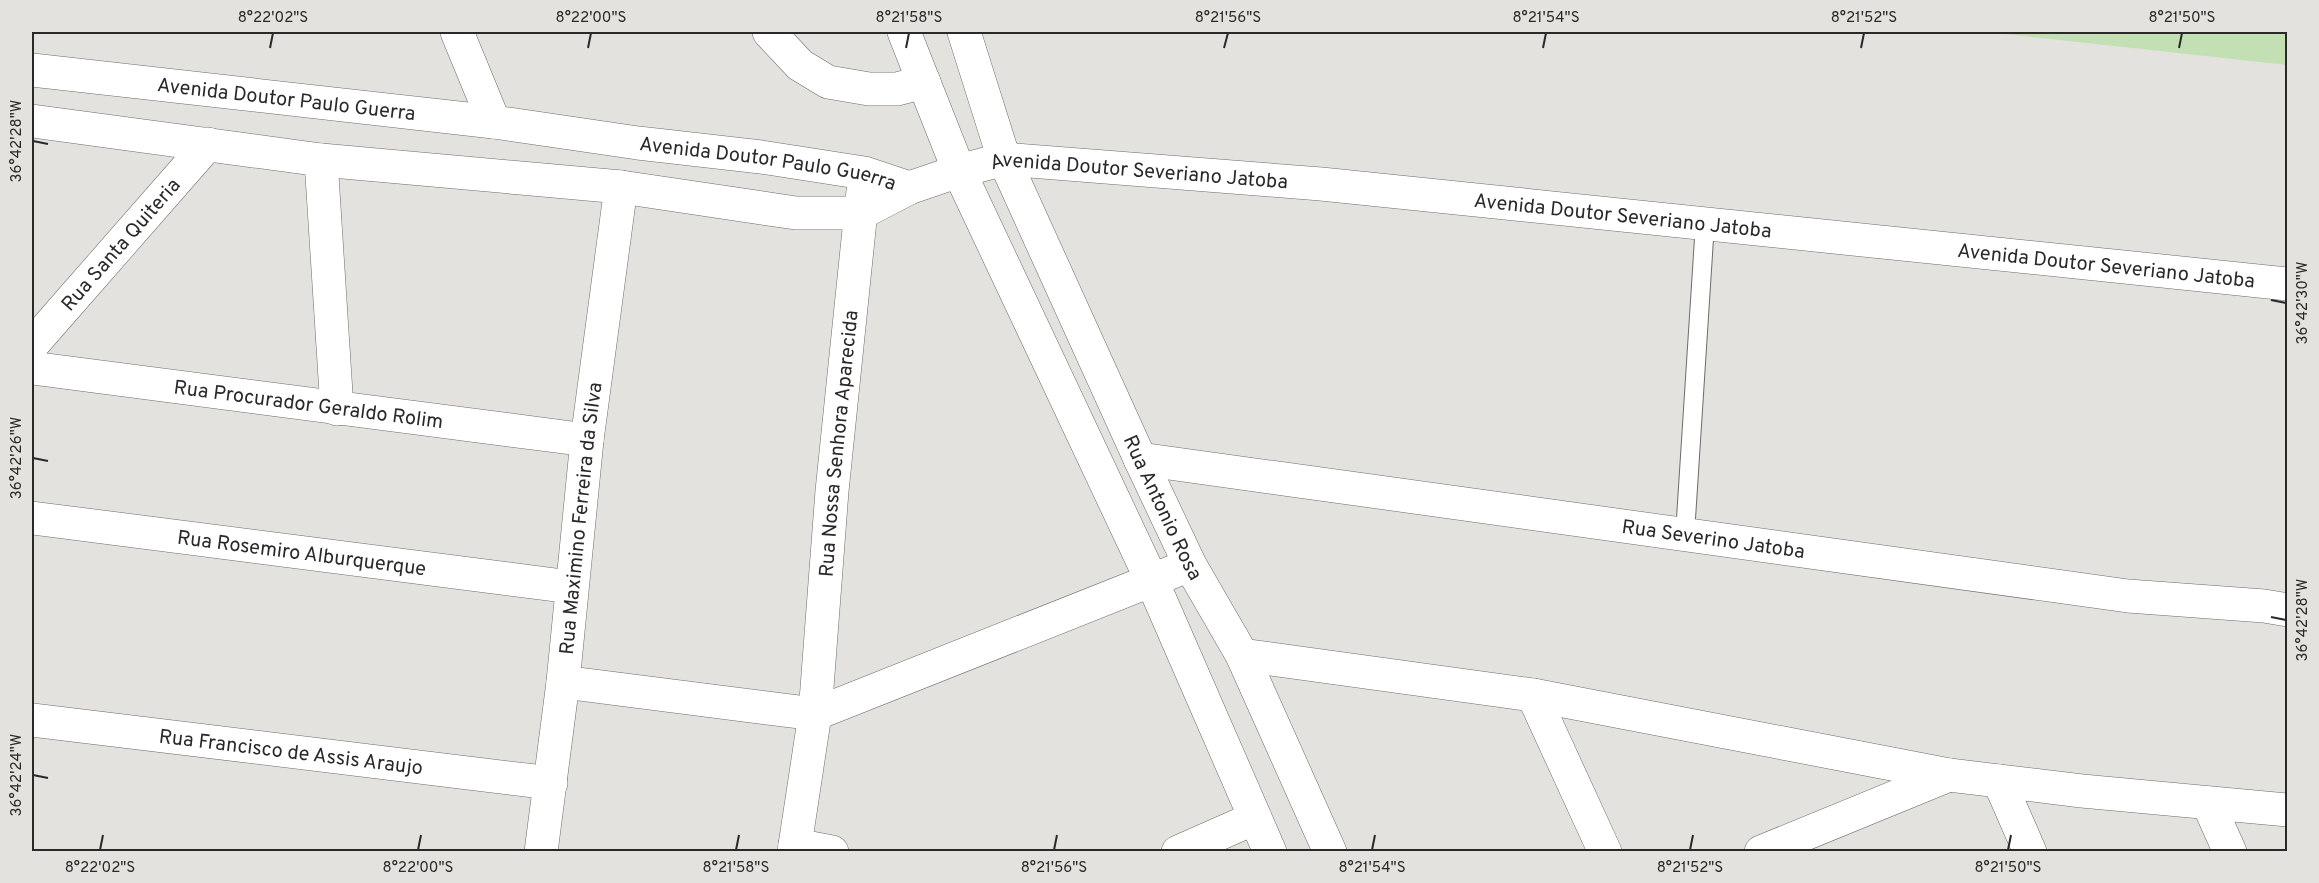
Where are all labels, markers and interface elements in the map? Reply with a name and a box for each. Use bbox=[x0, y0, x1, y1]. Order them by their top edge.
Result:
text: 8°22'02"S bbox=[238, 9, 308, 28]
text: 8°22'00"S bbox=[555, 9, 627, 28]
text: 8°21'58"S bbox=[876, 9, 942, 28]
text: 8°21'56"S bbox=[1195, 9, 1261, 28]
text: 8°21'54"S bbox=[1512, 9, 1580, 28]
text: 8°21'52"S bbox=[1831, 9, 1897, 28]
text: 8°21'50"S bbox=[2148, 9, 2216, 28]
street label: Avenida Doutor Paulo Guerra bbox=[156, 73, 417, 128]
text: 36°42'28"W bbox=[8, 100, 27, 182]
street label: Avenida Doutor Paulo Guerra bbox=[638, 132, 899, 198]
street label: Avenida Doutor Severiano Jatoba bbox=[987, 148, 1289, 196]
street label: Rua Santa Quiteria bbox=[56, 174, 187, 317]
street label: Avenida Doutor Severiano Jatoba bbox=[1472, 189, 1773, 246]
street label: Avenida Doutor Severiano Jatoba bbox=[1956, 239, 2256, 296]
text: 36°42'30"W bbox=[2294, 262, 2313, 344]
street label: Rua Nossa Senhora Aparecida bbox=[814, 309, 866, 578]
street label: Rua Procurador Geraldo Rolim bbox=[172, 376, 445, 436]
street label: Rua Maximino Ferreira da Silva bbox=[555, 381, 610, 656]
text: 36°42'26"W bbox=[8, 417, 27, 499]
street label: Rua Antonio Rosa bbox=[1116, 431, 1207, 586]
street label: Rua Severino Jatoba bbox=[1620, 515, 1807, 566]
street label: Rua Rosemiro Alburquerque bbox=[176, 526, 428, 583]
text: 36°42'28"W bbox=[2294, 579, 2313, 661]
street label: Rua Francisco de Assis Araujo bbox=[157, 725, 424, 782]
text: 36°42'24"W bbox=[8, 734, 27, 816]
text: 8°22'02"S bbox=[65, 859, 135, 878]
text: 8°22'00"S bbox=[382, 859, 454, 878]
text: 8°21'58"S bbox=[703, 859, 769, 878]
text: 8°21'56"S bbox=[1021, 859, 1087, 878]
text: 8°21'54"S bbox=[1338, 859, 1406, 878]
text: 8°21'52"S bbox=[1657, 859, 1723, 878]
text: 8°21'50"S bbox=[1974, 859, 2042, 878]

